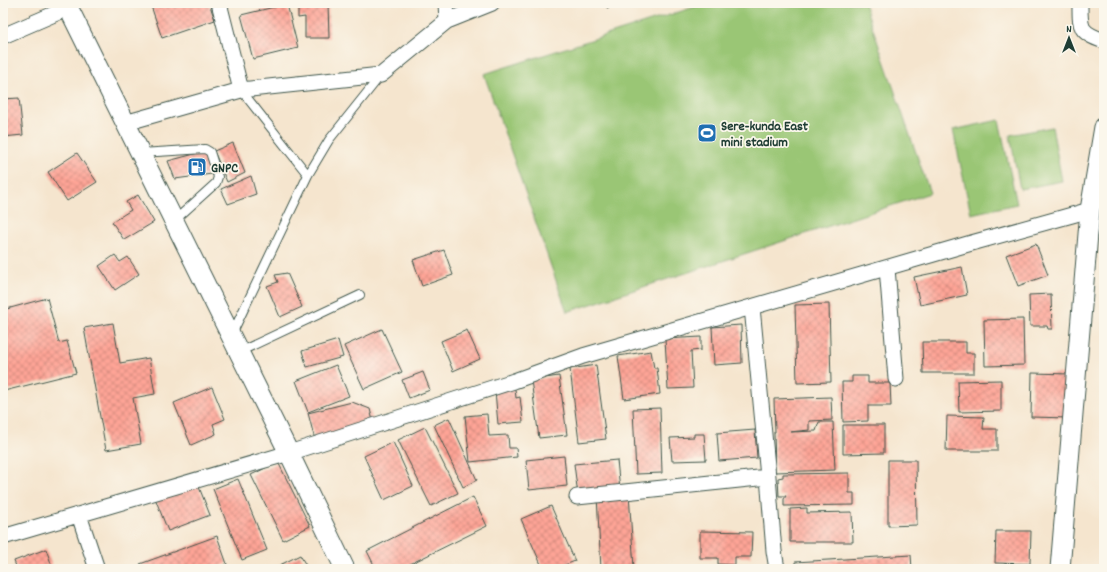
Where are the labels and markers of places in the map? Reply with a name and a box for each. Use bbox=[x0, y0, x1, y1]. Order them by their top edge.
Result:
place label: Sere-kunda East mini stadium bbox=[721, 117, 809, 153]
sports icon: Sere-kunda East mini stadium bbox=[696, 122, 718, 144]
fuel station icon: GNPC bbox=[186, 156, 208, 178]
place label: GNPC bbox=[211, 159, 238, 179]

